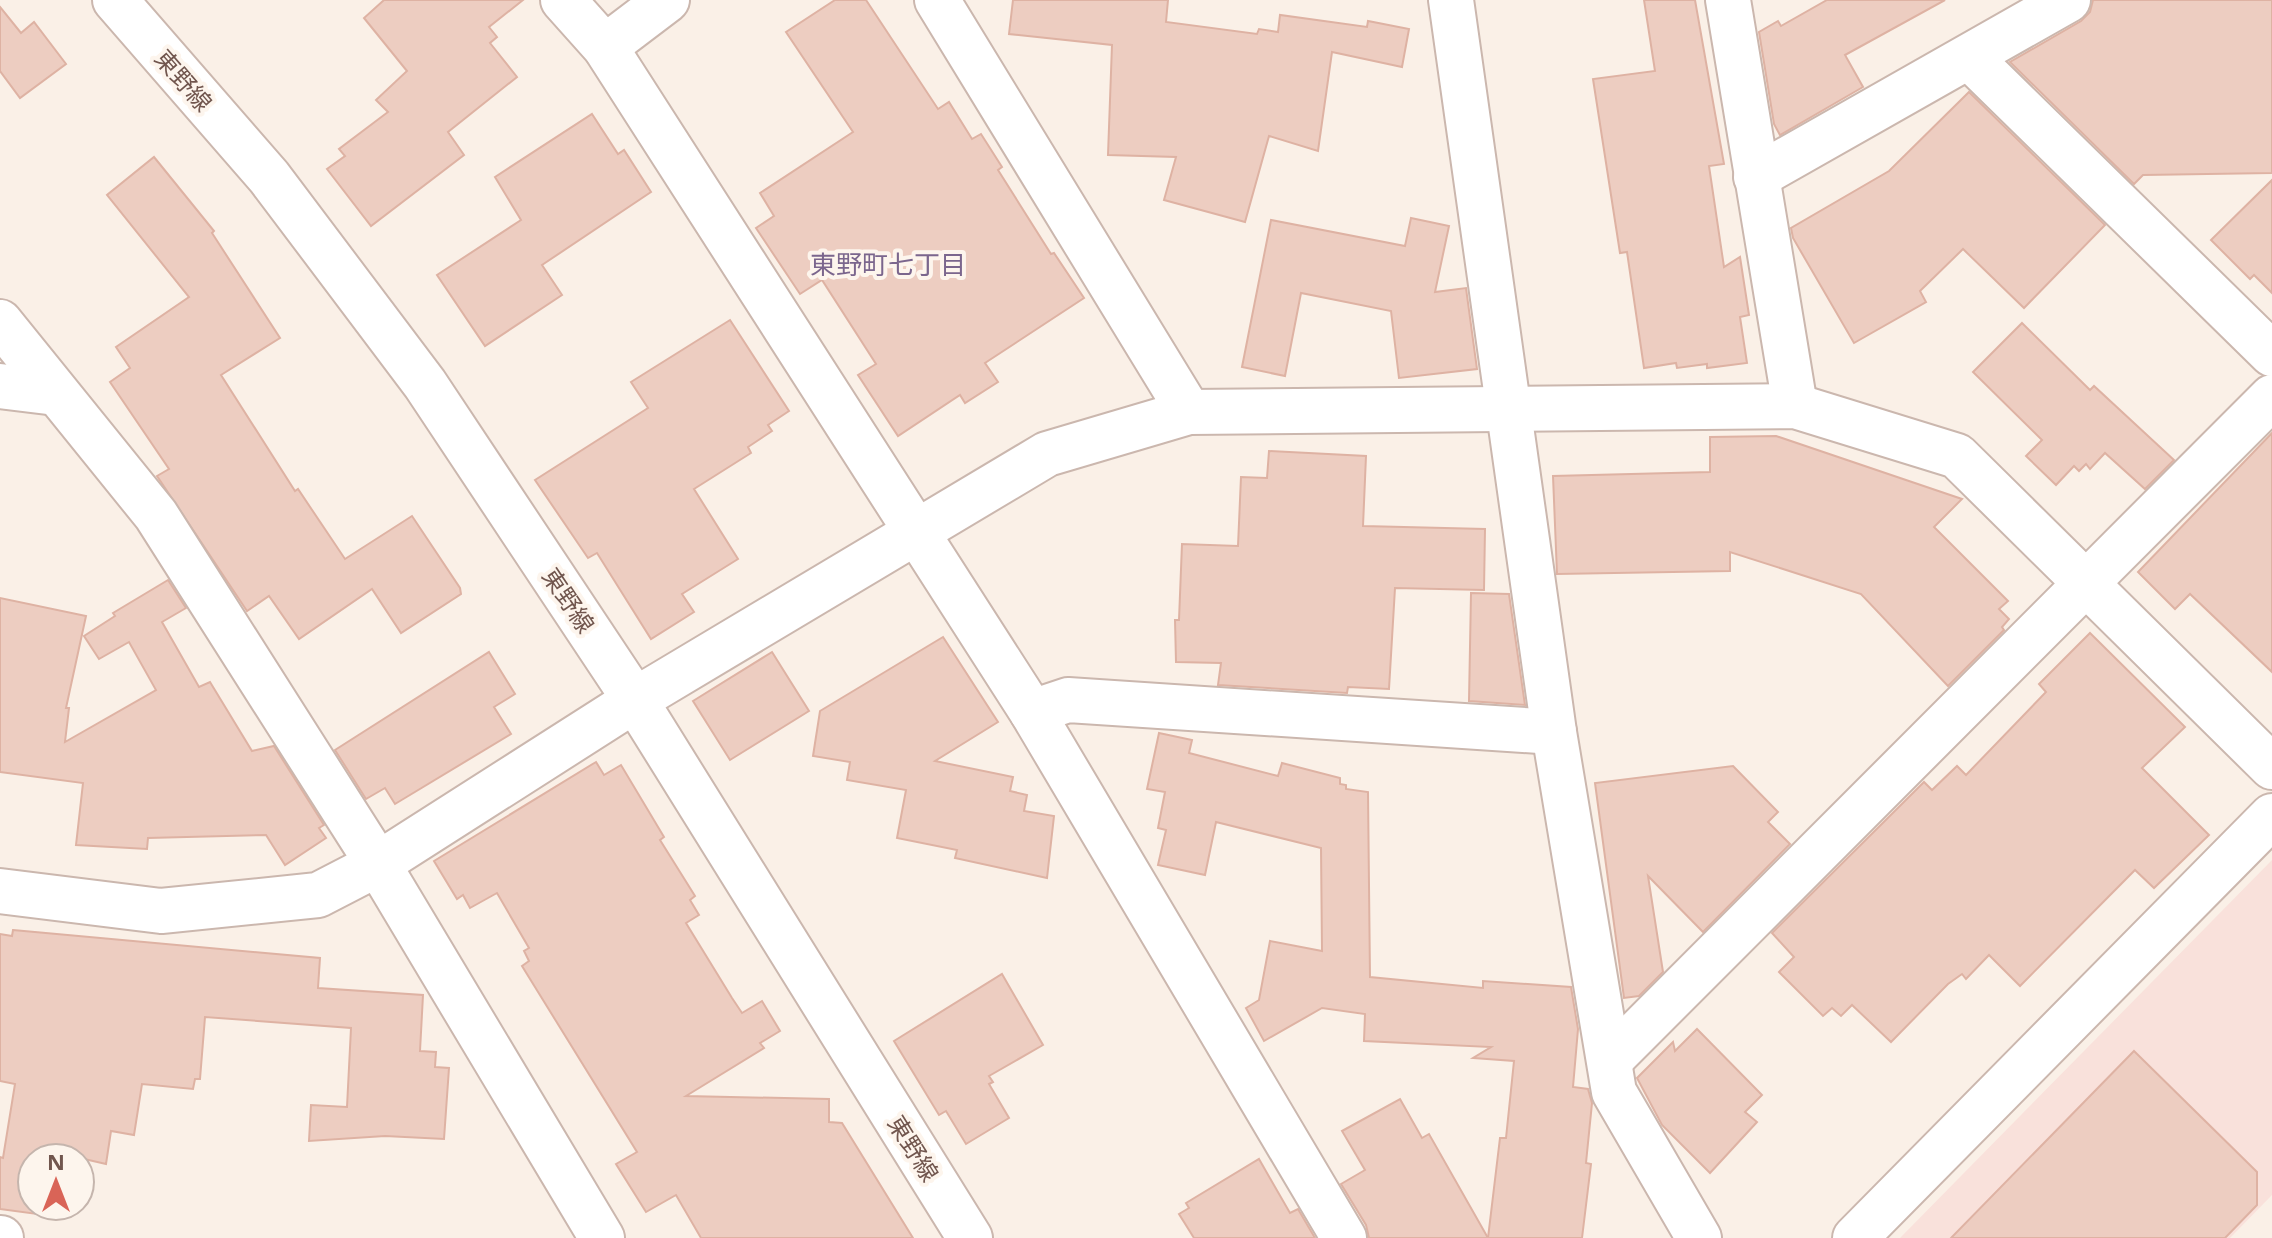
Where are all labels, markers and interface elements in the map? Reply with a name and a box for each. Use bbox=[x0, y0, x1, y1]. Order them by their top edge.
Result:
street label: 東野線 bbox=[148, 42, 220, 118]
district label: 東野町七丁目 bbox=[810, 246, 966, 282]
street label: 東野線 bbox=[535, 561, 603, 639]
street label: 東野線 bbox=[881, 1109, 947, 1187]
north arrow bbox=[16, 1142, 96, 1222]
text: N bbox=[47, 1146, 65, 1176]

